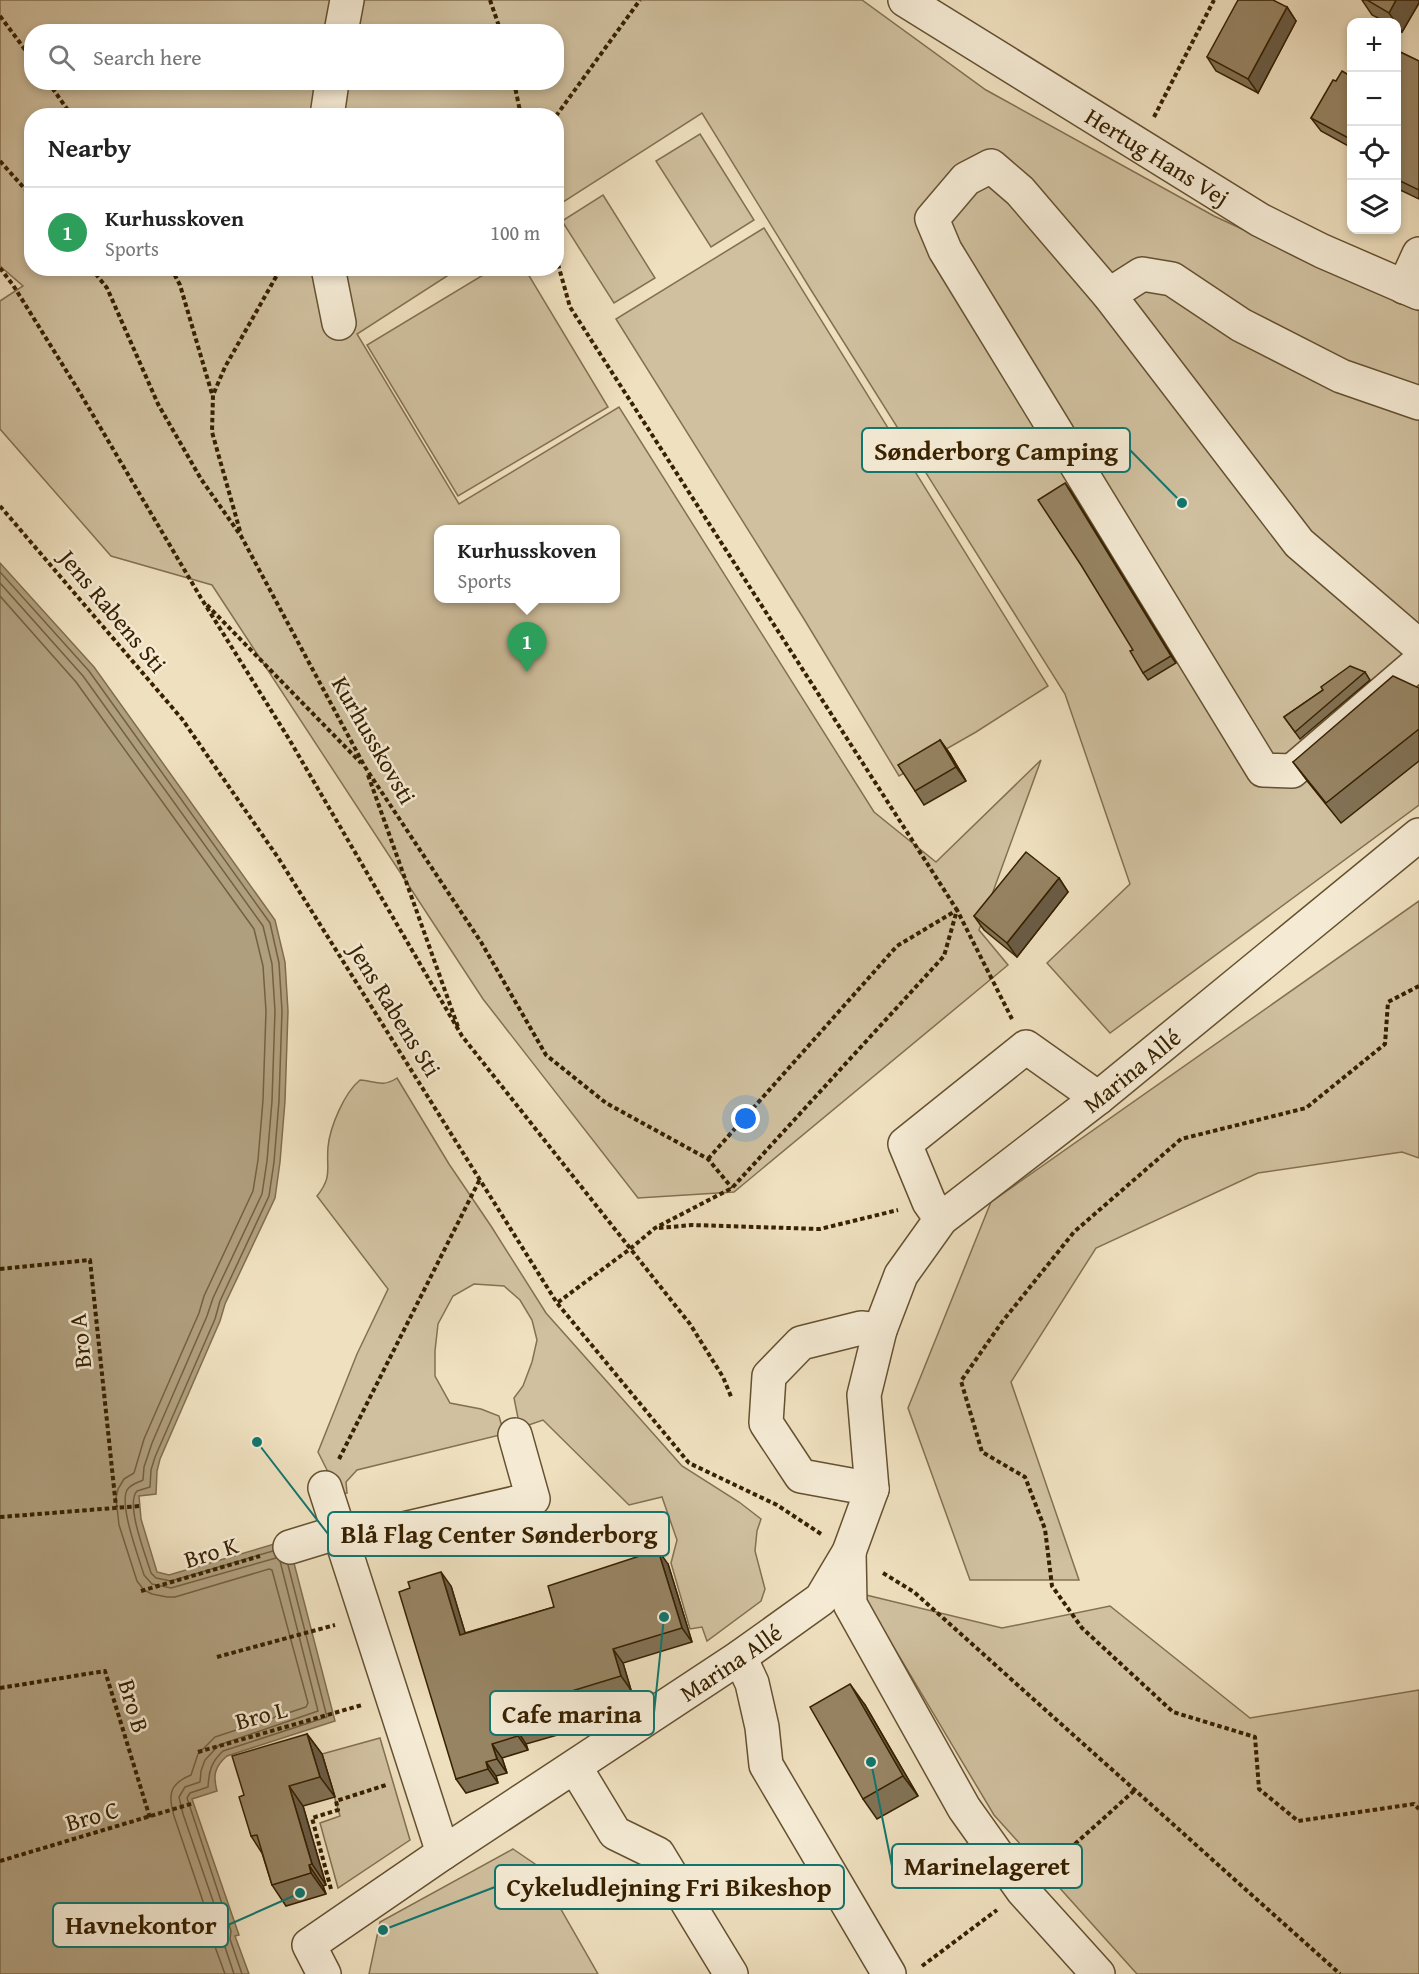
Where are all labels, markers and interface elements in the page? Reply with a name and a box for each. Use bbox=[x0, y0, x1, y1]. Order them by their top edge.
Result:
map controls bbox=[1347, 18, 1401, 234]
button: + bbox=[1347, 18, 1401, 72]
search box bbox=[24, 24, 564, 90]
icon: search bbox=[45, 41, 78, 74]
text: Search here bbox=[93, 41, 202, 73]
button: − bbox=[1347, 72, 1401, 126]
street label: Hertug Hans Vej bbox=[1079, 99, 1236, 214]
button: locate bbox=[1347, 126, 1401, 180]
text: Nearby bbox=[48, 128, 131, 167]
button: layers bbox=[1347, 180, 1401, 234]
text: Kurhusskoven bbox=[105, 202, 244, 234]
text: 1 bbox=[62, 218, 73, 247]
text: 100 m bbox=[490, 218, 540, 247]
text: Sports bbox=[105, 234, 159, 263]
callout: Sønderborg Camping bbox=[862, 428, 1130, 472]
text: Sønderborg Camping bbox=[874, 431, 1118, 470]
popup bbox=[434, 525, 620, 603]
text: Kurhusskoven bbox=[457, 534, 597, 566]
street label: Jens Rabens Sti bbox=[49, 540, 175, 680]
text: Sports bbox=[457, 566, 511, 595]
pin: 1 bbox=[508, 622, 546, 672]
street label: Kurhusskovsti bbox=[323, 669, 425, 811]
street label: Jens Rabens Sti bbox=[339, 934, 450, 1084]
street label: Marina Allé bbox=[1075, 1020, 1188, 1121]
your location bbox=[731, 1104, 760, 1133]
street label: Bro A bbox=[60, 1311, 100, 1370]
callout: Blå Flag Center Sønderborg bbox=[328, 1512, 669, 1556]
text: Blå Flag Center Sønderborg bbox=[341, 1514, 658, 1553]
street label: Bro K bbox=[180, 1527, 243, 1577]
street label: Marina Allé bbox=[672, 1615, 789, 1710]
street label: Bro B bbox=[109, 1675, 159, 1737]
street label: Bro L bbox=[231, 1691, 291, 1739]
callout: Cafe marina bbox=[490, 1691, 654, 1735]
text: Cafe marina bbox=[502, 1694, 643, 1733]
street label: Bro C bbox=[61, 1792, 123, 1840]
callout: Marinelageret bbox=[892, 1844, 1082, 1888]
text: Marinelageret bbox=[904, 1846, 1070, 1885]
callout: Cykeludlejning Fri Bikeshop bbox=[495, 1865, 844, 1909]
text: Cykeludlejning Fri Bikeshop bbox=[506, 1867, 832, 1906]
callout: Havnekontor bbox=[53, 1903, 228, 1947]
text: Havnekontor bbox=[65, 1905, 217, 1944]

